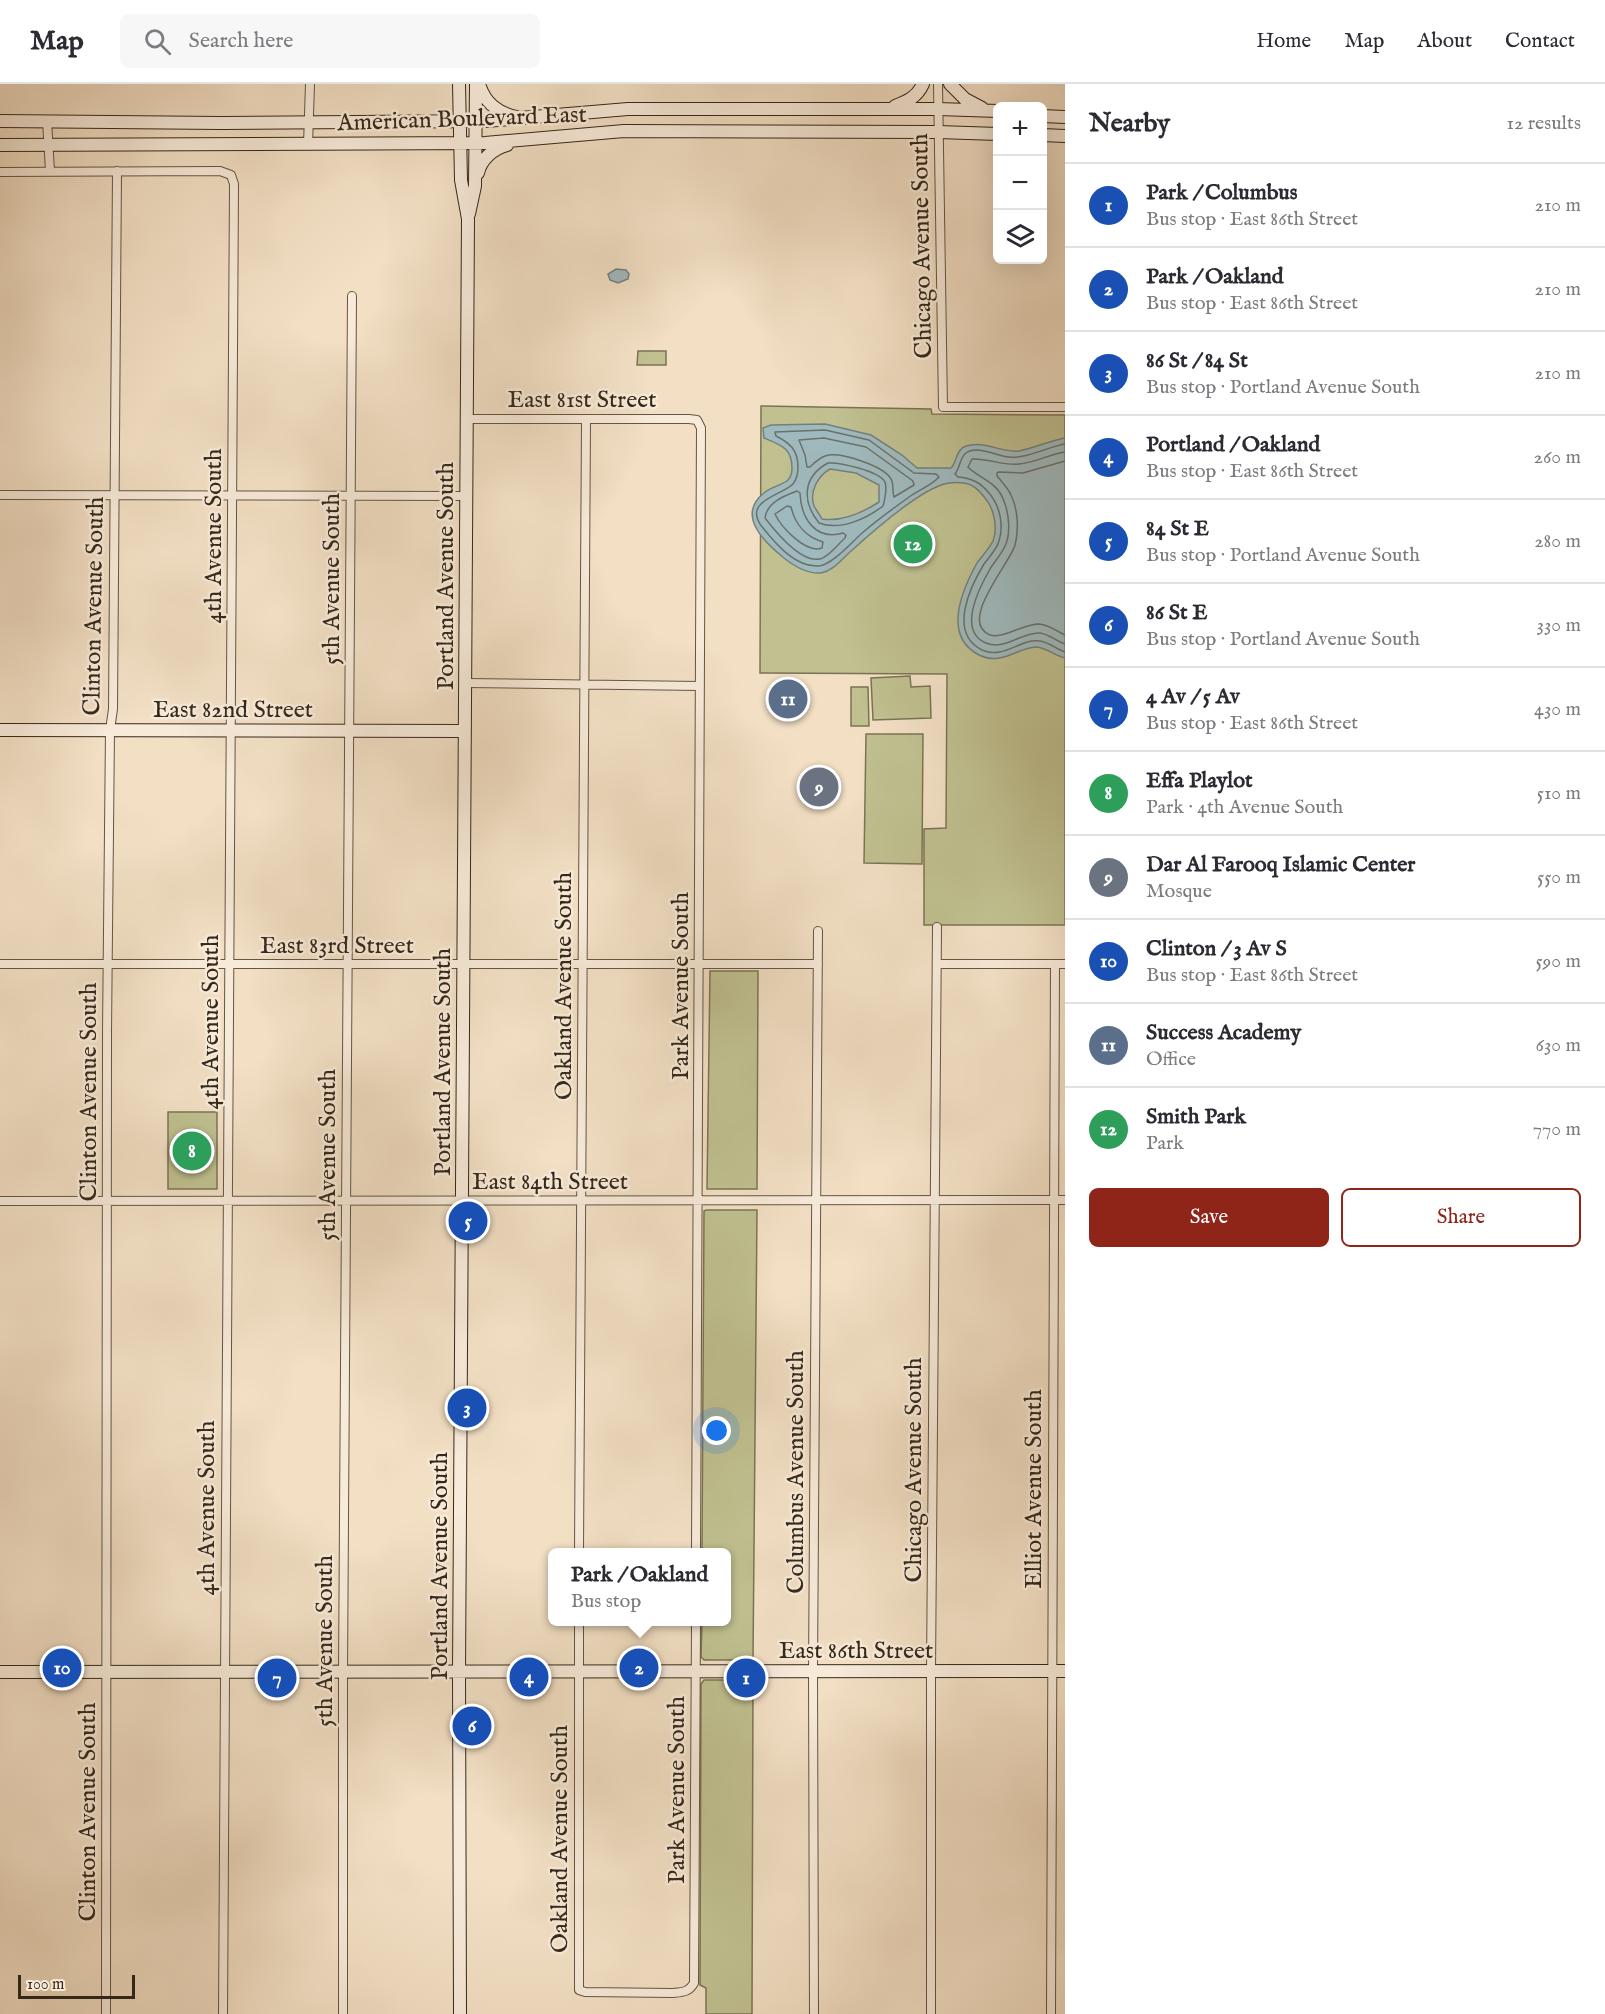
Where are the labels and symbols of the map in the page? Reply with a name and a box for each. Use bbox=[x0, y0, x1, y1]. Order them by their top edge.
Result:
street label: American Boulevard East bbox=[336, 100, 587, 139]
street label: Chicago Avenue South bbox=[905, 133, 940, 359]
street label: East 81st Street bbox=[508, 385, 656, 416]
street label: 4th Avenue South bbox=[199, 448, 230, 624]
street label: Portland Avenue South bbox=[431, 462, 462, 690]
street label: 5th Avenue South bbox=[317, 493, 348, 665]
street label: Clinton Avenue South bbox=[77, 496, 112, 716]
pin: 12 bbox=[894, 522, 932, 566]
pin: 11 bbox=[768, 676, 808, 722]
street label: East 82nd Street bbox=[153, 695, 313, 726]
pin: 9 bbox=[800, 764, 838, 810]
street label: Oakland Avenue South bbox=[549, 872, 580, 1100]
street label: Park Avenue South bbox=[666, 892, 697, 1080]
street label: East 83rd Street bbox=[260, 931, 414, 962]
street label: 4th Avenue South bbox=[196, 934, 227, 1110]
street label: Portland Avenue South bbox=[428, 948, 459, 1176]
street label: Clinton Avenue South bbox=[74, 982, 105, 1202]
street label: 5th Avenue South bbox=[313, 1069, 344, 1241]
pin: 8 bbox=[172, 1128, 212, 1174]
street label: East 84th Street bbox=[472, 1167, 628, 1198]
pin: 5 bbox=[448, 1198, 488, 1244]
street label: Columbus Avenue South bbox=[781, 1350, 812, 1594]
street label: Chicago Avenue South bbox=[899, 1357, 930, 1583]
pin: 3 bbox=[448, 1386, 486, 1430]
street label: Elliot Avenue South bbox=[1019, 1389, 1050, 1589]
your location bbox=[702, 1416, 731, 1445]
street label: 4th Avenue South bbox=[192, 1420, 223, 1596]
street label: Portland Avenue South bbox=[425, 1452, 456, 1680]
street label: 5th Avenue South bbox=[310, 1555, 341, 1727]
street label: East 86th Street bbox=[779, 1636, 933, 1667]
pin: 10 bbox=[42, 1646, 82, 1690]
pin: 2 bbox=[620, 1646, 658, 1690]
pin: 4 bbox=[510, 1654, 548, 1700]
pin: 7 bbox=[258, 1656, 296, 1700]
pin: 1 bbox=[726, 1656, 766, 1700]
street label: Park Avenue South bbox=[662, 1696, 693, 1884]
street label: Clinton Avenue South bbox=[73, 1702, 104, 1922]
pin: 6 bbox=[452, 1704, 492, 1748]
street label: Oakland Avenue South bbox=[545, 1725, 576, 1953]
scale bar bbox=[18, 1972, 135, 2000]

